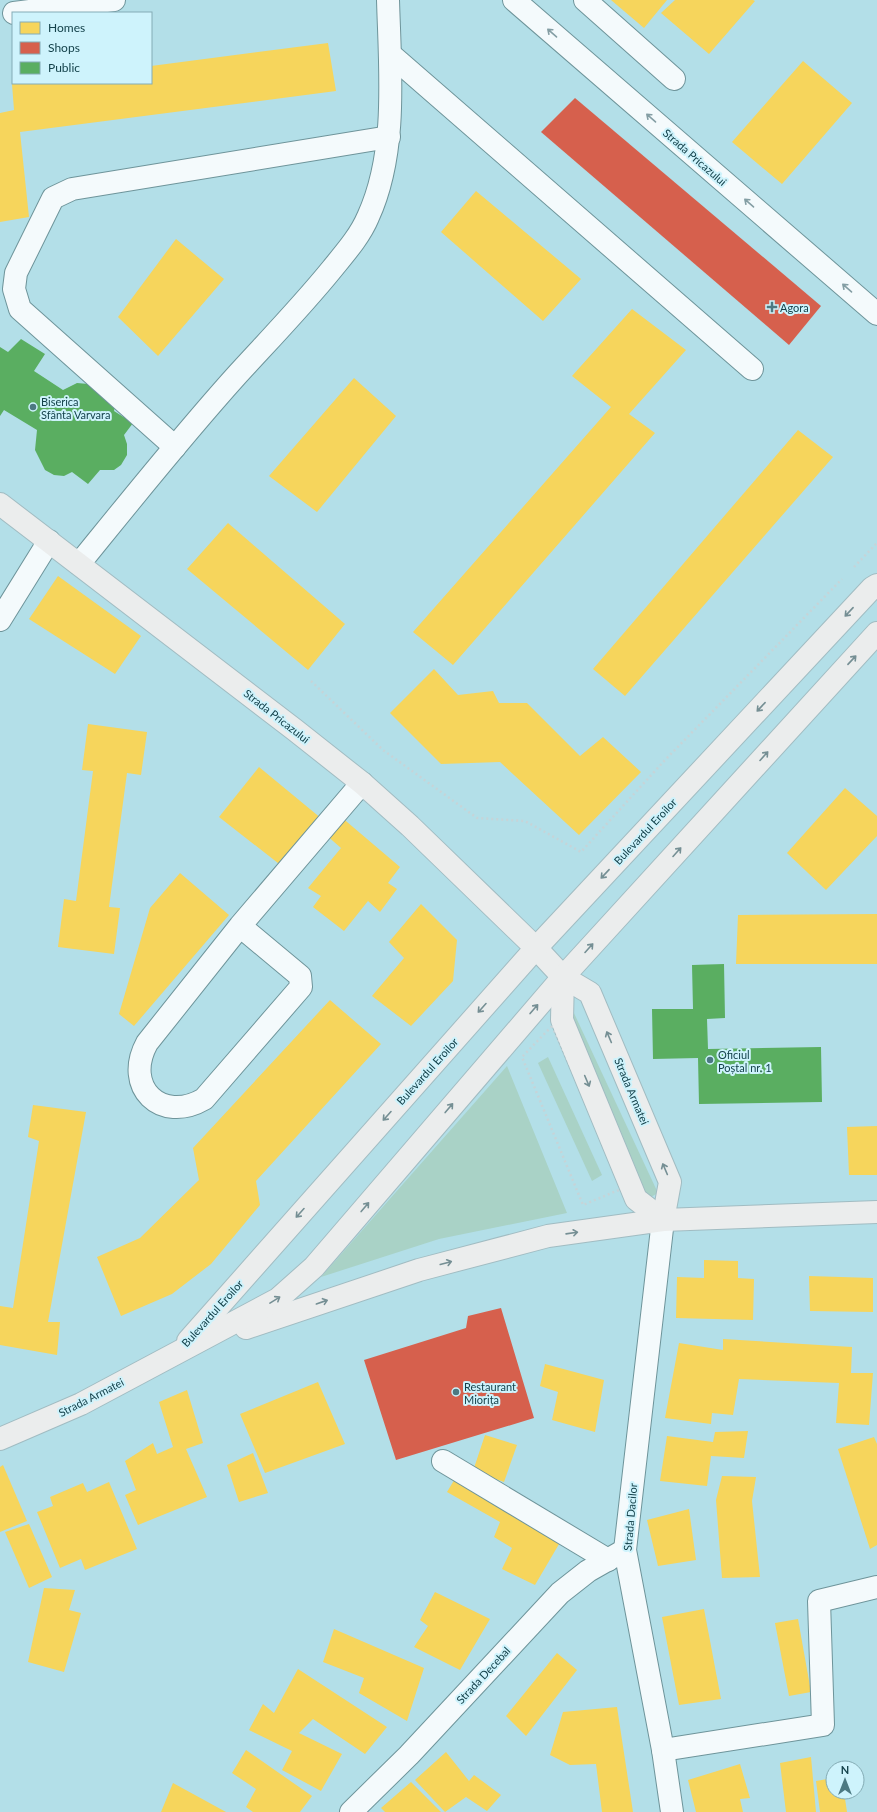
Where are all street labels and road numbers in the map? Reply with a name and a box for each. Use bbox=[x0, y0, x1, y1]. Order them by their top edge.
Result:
street label: Strada Pricazului bbox=[661, 126, 730, 188]
street label: Strada Pricazului bbox=[242, 686, 313, 746]
street label: Bulevardul Eroilor bbox=[611, 795, 679, 867]
street label: Bulevardul Eroilor bbox=[394, 1035, 460, 1107]
street label: Strada Armatei bbox=[612, 1056, 652, 1127]
street label: Bulevardul Eroilor bbox=[179, 1277, 245, 1349]
street label: Strada Armatei bbox=[56, 1375, 126, 1419]
street label: Strada Dacilor bbox=[621, 1483, 639, 1551]
street label: Strada Decebal bbox=[453, 1644, 513, 1706]

